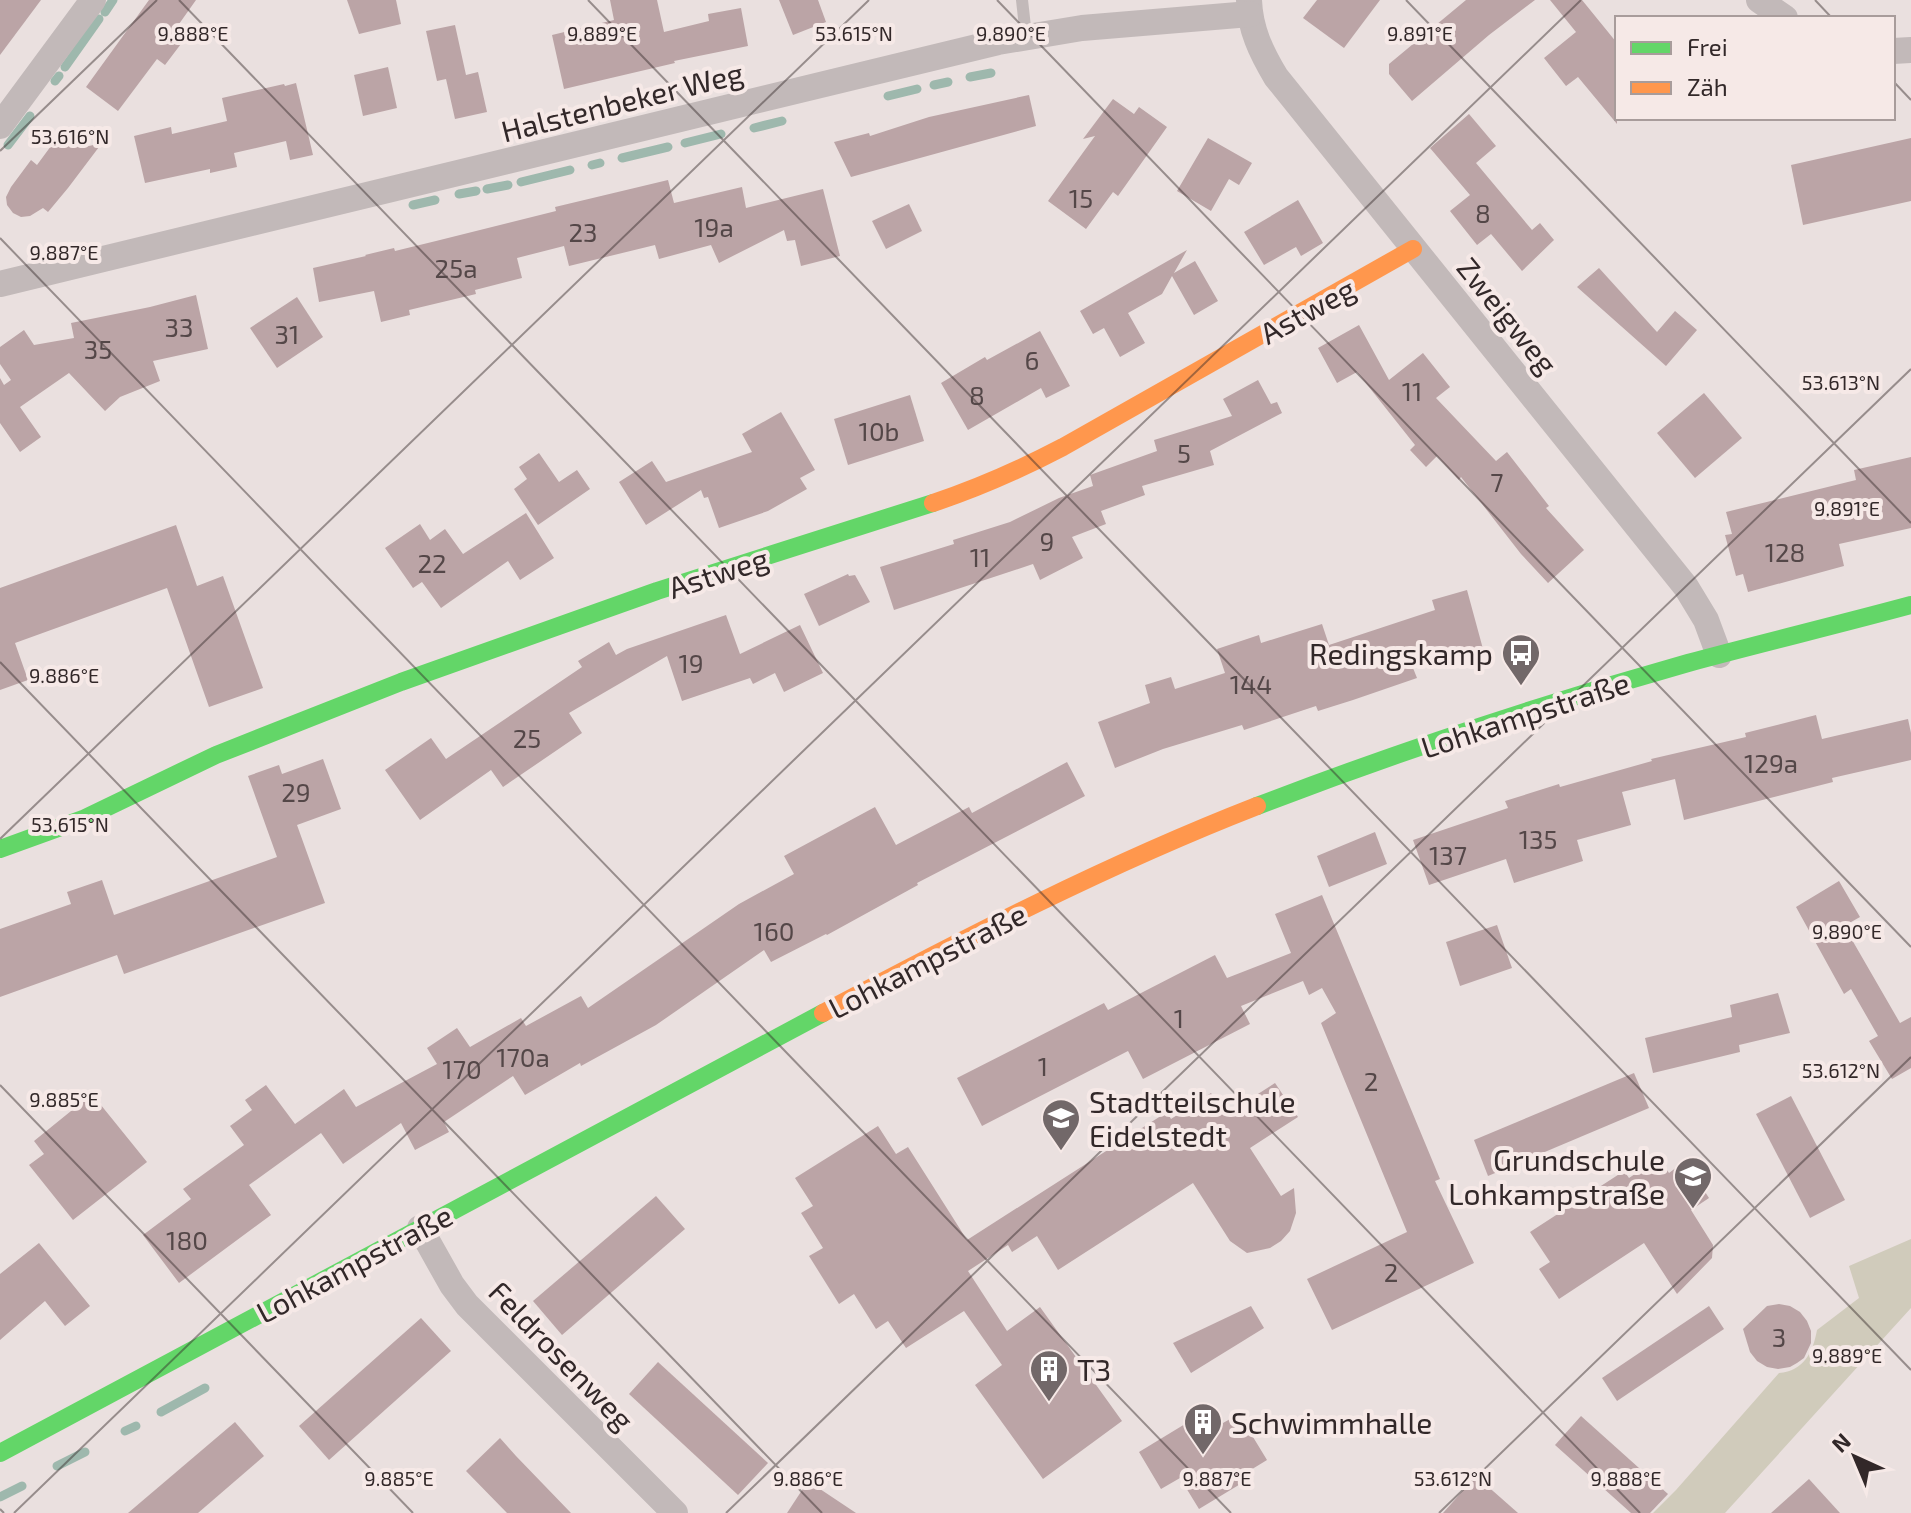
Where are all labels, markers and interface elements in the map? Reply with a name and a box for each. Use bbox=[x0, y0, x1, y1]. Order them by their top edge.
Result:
legend bbox=[1615, 16, 1895, 120]
text: 9.888°E bbox=[158, 21, 228, 45]
text: 9.889°E bbox=[567, 21, 637, 45]
text: 53.615°N bbox=[815, 21, 893, 45]
text: 9.890°E bbox=[976, 21, 1046, 45]
text: 9.891°E bbox=[1387, 21, 1453, 45]
text: Frei bbox=[1687, 32, 1728, 61]
street label: Halstenbeker Weg bbox=[497, 53, 747, 148]
text: Zäh bbox=[1687, 72, 1728, 101]
text: 53.616°N bbox=[31, 124, 109, 148]
house number: 15 bbox=[1069, 182, 1093, 213]
house number: 8 bbox=[1475, 197, 1491, 228]
house number: 19a bbox=[694, 211, 734, 242]
house number: 23 bbox=[568, 216, 598, 247]
text: 9.887°E bbox=[30, 240, 99, 264]
street label: Zweigweg bbox=[1450, 250, 1566, 381]
house number: 25a bbox=[435, 252, 477, 283]
street label: Astweg bbox=[1253, 269, 1361, 351]
house number: 33 bbox=[165, 311, 193, 342]
house number: 31 bbox=[275, 318, 299, 349]
house number: 35 bbox=[84, 333, 112, 364]
house number: 6 bbox=[1025, 344, 1039, 375]
text: 53.613°N bbox=[1802, 370, 1880, 394]
house number: 11 bbox=[1402, 375, 1422, 406]
house number: 8 bbox=[969, 379, 985, 410]
house number: 10b bbox=[859, 415, 899, 446]
house number: 5 bbox=[1177, 437, 1191, 468]
house number: 7 bbox=[1490, 466, 1504, 497]
text: 9.891°E bbox=[1814, 496, 1880, 520]
house number: 9 bbox=[1040, 525, 1054, 556]
house number: 128 bbox=[1765, 536, 1805, 567]
street label: Astweg bbox=[664, 539, 773, 605]
house number: 11 bbox=[970, 541, 990, 572]
house number: 22 bbox=[417, 547, 447, 578]
bus stop icon: Redingskamp bbox=[1500, 632, 1542, 687]
place label: Redingskamp bbox=[1309, 635, 1493, 671]
house number: 19 bbox=[678, 647, 704, 678]
text: 9.886°E bbox=[29, 663, 99, 687]
street label: Lohkampstraße bbox=[1416, 663, 1634, 765]
house number: 144 bbox=[1230, 668, 1272, 699]
house number: 25 bbox=[513, 722, 541, 753]
house number: 129a bbox=[1744, 747, 1798, 778]
house number: 29 bbox=[281, 776, 311, 807]
text: 53.615°N bbox=[31, 812, 109, 836]
house number: 135 bbox=[1519, 823, 1557, 854]
house number: 137 bbox=[1429, 839, 1467, 870]
street label: Lohkampstraße bbox=[822, 895, 1032, 1025]
house number: 160 bbox=[754, 915, 794, 946]
text: 9.890°E bbox=[1812, 919, 1882, 943]
house number: 1 bbox=[1174, 1002, 1184, 1033]
house number: 170a bbox=[496, 1041, 550, 1072]
house number: 1 bbox=[1038, 1050, 1048, 1081]
house number: 170 bbox=[442, 1053, 482, 1084]
text: 53.612°N bbox=[1802, 1058, 1880, 1082]
house number: 2 bbox=[1364, 1065, 1378, 1096]
place label: Stadtteilschule Eidelstedt bbox=[1089, 1083, 1296, 1153]
text: 9.885°E bbox=[29, 1087, 99, 1111]
school or university icon: Stadtteilschule Eidelstedt bbox=[1040, 1097, 1082, 1152]
place label: Grundschule Lohkampstraße bbox=[1448, 1141, 1665, 1211]
school or university icon: Grundschule Lohkampstraße bbox=[1672, 1155, 1714, 1210]
street label: Lohkampstraße bbox=[250, 1196, 458, 1330]
house number: 180 bbox=[166, 1224, 208, 1255]
house number: 2 bbox=[1384, 1256, 1398, 1287]
street label: Feldrosenweg bbox=[482, 1273, 642, 1437]
house number: 3 bbox=[1772, 1321, 1786, 1352]
text: 9.889°E bbox=[1812, 1343, 1882, 1367]
building icon: T3 bbox=[1028, 1348, 1070, 1403]
place label: T3 bbox=[1077, 1351, 1111, 1387]
building icon: Schwimmhalle bbox=[1182, 1401, 1224, 1456]
place label: Schwimmhalle bbox=[1231, 1404, 1432, 1440]
north arrow bbox=[1815, 1417, 1895, 1497]
text: N bbox=[1826, 1427, 1855, 1457]
text: 9.885°E bbox=[364, 1466, 434, 1490]
text: 9.886°E bbox=[773, 1466, 843, 1490]
text: 9.887°E bbox=[1183, 1466, 1252, 1490]
text: 53.612°N bbox=[1414, 1466, 1492, 1490]
text: 9.888°E bbox=[1591, 1466, 1661, 1490]

